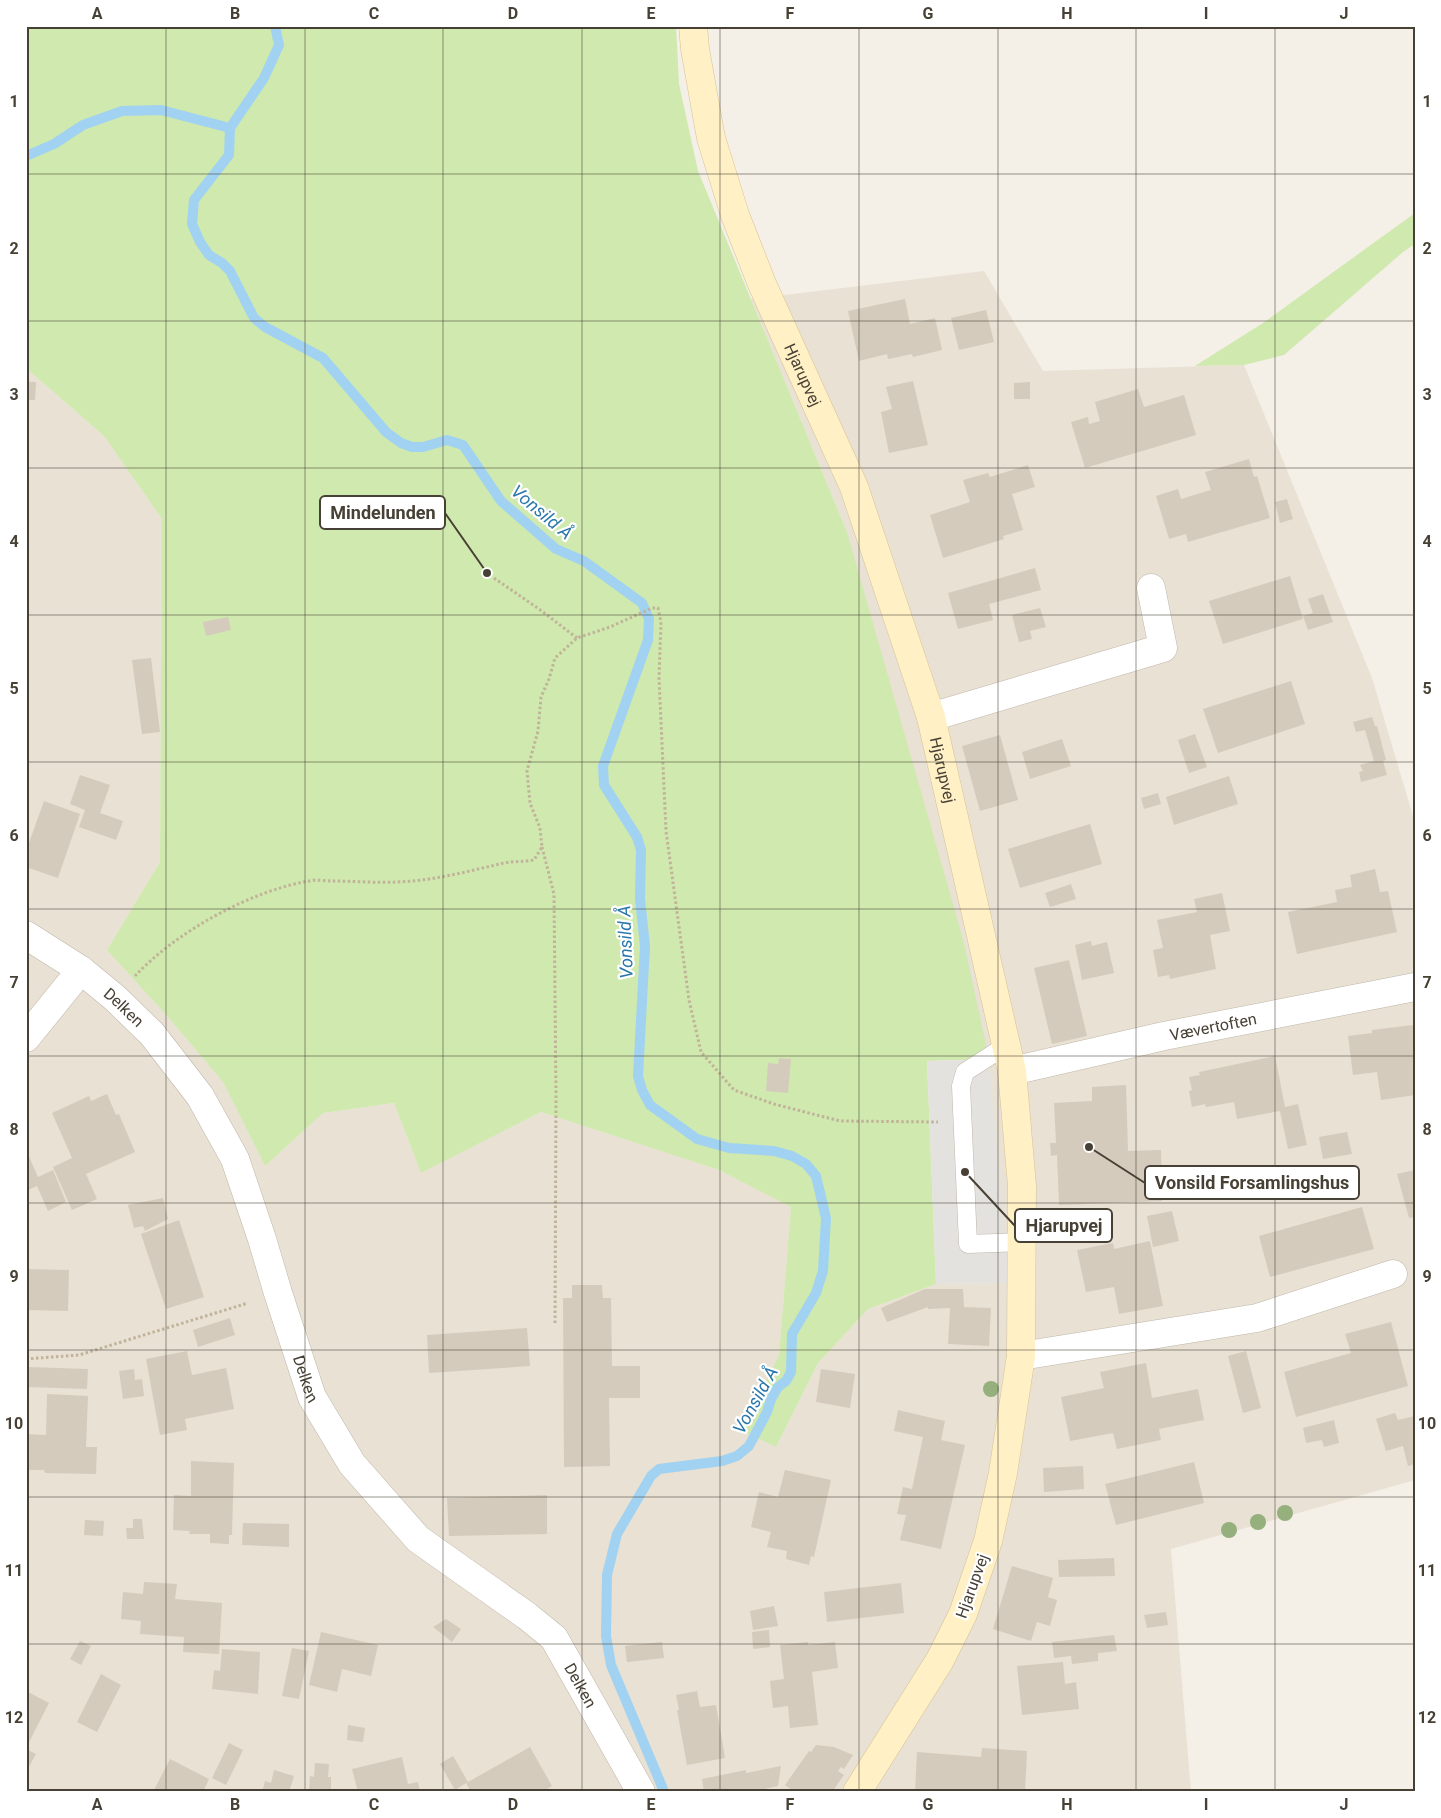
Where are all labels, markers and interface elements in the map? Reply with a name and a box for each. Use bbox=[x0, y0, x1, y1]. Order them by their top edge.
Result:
text: A bbox=[92, 4, 103, 23]
text: B bbox=[230, 4, 240, 23]
text: C bbox=[369, 4, 379, 23]
text: D bbox=[508, 4, 518, 23]
text: E bbox=[647, 4, 656, 23]
text: F bbox=[786, 4, 795, 23]
text: G bbox=[923, 4, 934, 23]
text: H bbox=[1061, 4, 1073, 23]
text: I bbox=[1204, 4, 1208, 23]
text: J bbox=[1340, 4, 1348, 23]
text: 1 bbox=[9, 92, 19, 111]
text: 1 bbox=[1422, 92, 1432, 111]
text: 2 bbox=[9, 239, 19, 258]
text: 2 bbox=[1422, 239, 1432, 258]
street label: Hjarupvej bbox=[781, 340, 826, 409]
text: 3 bbox=[9, 385, 19, 404]
text: 3 bbox=[1422, 385, 1432, 404]
water label: Vonsild Å bbox=[507, 480, 578, 544]
callout: Mindelunden bbox=[320, 496, 445, 529]
text: Mindelunden bbox=[330, 502, 436, 523]
text: 4 bbox=[9, 532, 19, 551]
text: 4 bbox=[1422, 532, 1432, 551]
text: 5 bbox=[9, 679, 19, 698]
text: 5 bbox=[1422, 679, 1432, 698]
street label: Hjarupvej bbox=[926, 735, 960, 805]
text: 6 bbox=[9, 826, 19, 845]
text: 6 bbox=[1422, 826, 1432, 845]
water label: Vonsild Å bbox=[612, 905, 637, 979]
text: 7 bbox=[9, 973, 19, 992]
text: 7 bbox=[1422, 973, 1432, 992]
street label: Delken bbox=[100, 983, 148, 1030]
street label: Vævertoften bbox=[1168, 1009, 1258, 1044]
text: 8 bbox=[9, 1120, 19, 1139]
text: 8 bbox=[1422, 1120, 1432, 1139]
callout: Vonsild Forsamlingshus bbox=[1145, 1166, 1359, 1199]
text: Vonsild Forsamlingshus bbox=[1155, 1172, 1349, 1193]
callout: Hjarupvej bbox=[1015, 1209, 1112, 1242]
text: Hjarupvej bbox=[1025, 1215, 1103, 1236]
text: 9 bbox=[9, 1267, 19, 1286]
text: 9 bbox=[1422, 1267, 1432, 1286]
street label: Delken bbox=[289, 1353, 322, 1406]
water label: Vonsild Å bbox=[727, 1362, 782, 1437]
text: 10 bbox=[5, 1414, 23, 1433]
text: 10 bbox=[1418, 1414, 1436, 1433]
street label: Hjarupvej bbox=[952, 1551, 992, 1621]
text: 11 bbox=[5, 1561, 23, 1580]
text: 11 bbox=[1418, 1561, 1436, 1580]
street label: Delken bbox=[561, 1660, 601, 1711]
text: 12 bbox=[5, 1708, 23, 1727]
text: 12 bbox=[1418, 1708, 1436, 1727]
text: A bbox=[92, 1795, 103, 1814]
text: B bbox=[230, 1795, 240, 1814]
text: C bbox=[369, 1795, 379, 1814]
text: D bbox=[508, 1795, 518, 1814]
text: E bbox=[647, 1795, 656, 1814]
text: F bbox=[786, 1795, 795, 1814]
text: G bbox=[923, 1795, 934, 1814]
text: H bbox=[1061, 1795, 1073, 1814]
text: I bbox=[1204, 1795, 1208, 1814]
text: J bbox=[1340, 1795, 1348, 1814]

